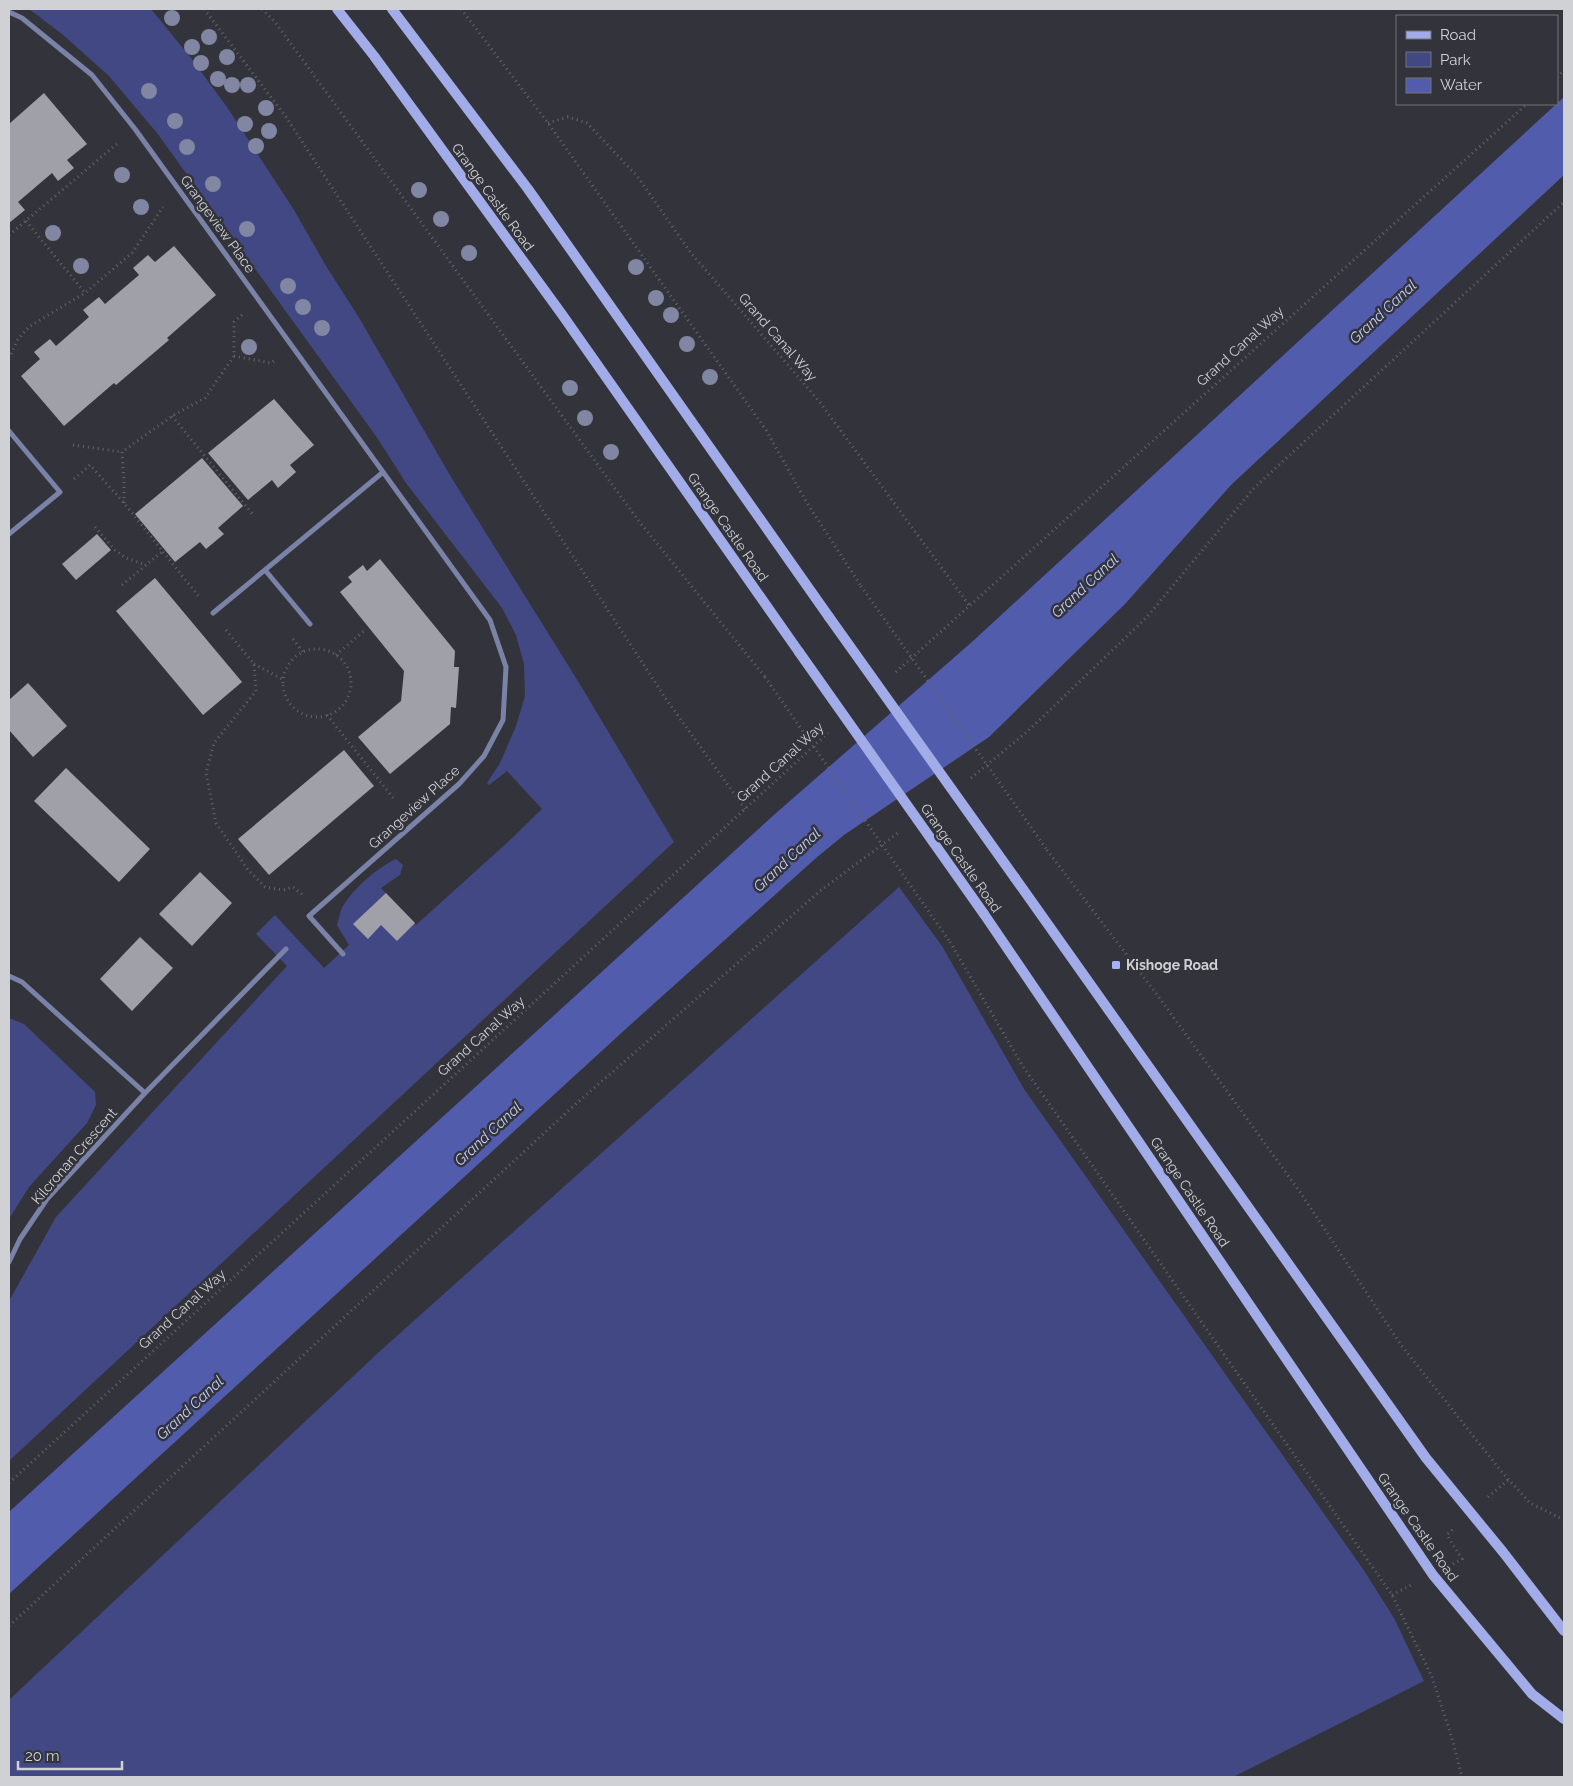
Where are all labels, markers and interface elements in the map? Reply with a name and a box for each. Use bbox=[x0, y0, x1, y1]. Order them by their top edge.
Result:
legend bbox=[1396, 15, 1558, 105]
text: Road bbox=[1440, 26, 1476, 44]
text: Park bbox=[1440, 51, 1471, 69]
text: Water bbox=[1440, 76, 1483, 94]
street label: Grange Castle Road bbox=[449, 140, 537, 254]
street label: Grangeview Place bbox=[177, 172, 259, 276]
water label: Grand Canal bbox=[1346, 276, 1420, 348]
street label: Grand Canal Way bbox=[735, 290, 821, 385]
street label: Grand Canal Way bbox=[1193, 303, 1287, 389]
street label: Grange Castle Road bbox=[684, 470, 772, 584]
water label: Grand Canal bbox=[1048, 550, 1122, 622]
street label: Grand Canal Way bbox=[733, 719, 827, 805]
street label: Grangeview Place bbox=[365, 762, 463, 852]
street label: Grange Castle Road bbox=[917, 801, 1005, 915]
water label: Grand Canal bbox=[750, 824, 824, 896]
place label: Kishoge Road bbox=[1126, 957, 1218, 973]
marker: Kishoge Road bbox=[1110, 959, 1122, 971]
street label: Grand Canal Way bbox=[434, 993, 528, 1079]
water label: Grand Canal bbox=[451, 1098, 525, 1170]
street label: Kilcronan Crescent bbox=[28, 1104, 120, 1207]
street label: Grange Castle Road bbox=[1147, 1134, 1233, 1250]
street label: Grand Canal Way bbox=[135, 1266, 229, 1352]
water label: Grand Canal bbox=[153, 1372, 227, 1444]
street label: Grange Castle Road bbox=[1374, 1470, 1462, 1584]
scale bar bbox=[18, 1738, 121, 1770]
text: 20 m bbox=[25, 1747, 60, 1765]

